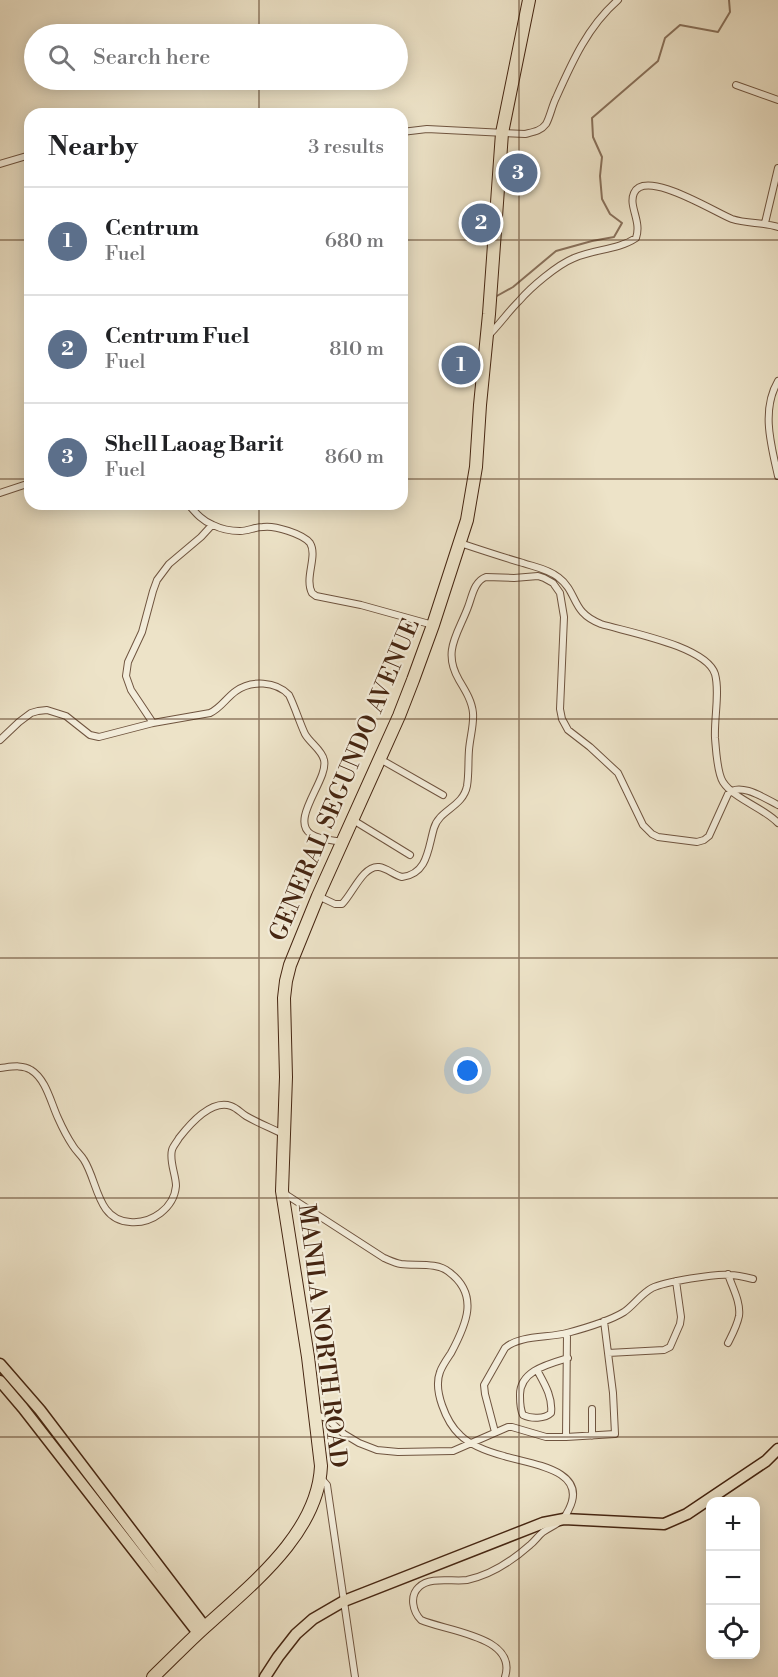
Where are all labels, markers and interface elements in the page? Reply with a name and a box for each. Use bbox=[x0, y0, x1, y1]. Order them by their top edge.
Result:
search box bbox=[24, 24, 408, 90]
icon: search bbox=[45, 41, 78, 74]
text: Search here bbox=[93, 44, 210, 71]
text: Nearby bbox=[48, 131, 138, 163]
text: 3 results bbox=[308, 135, 384, 160]
pin: 3 bbox=[498, 150, 538, 195]
pin: 2 bbox=[462, 200, 500, 246]
text: Centrum bbox=[105, 215, 199, 242]
text: 1 bbox=[63, 229, 72, 254]
text: 680 m bbox=[325, 229, 384, 254]
text: Fuel bbox=[105, 242, 145, 267]
text: Centrum Fuel bbox=[105, 323, 250, 350]
text: 2 bbox=[61, 337, 74, 362]
text: 810 m bbox=[329, 337, 384, 362]
pin: 1 bbox=[442, 342, 480, 388]
text: Fuel bbox=[105, 350, 145, 375]
text: Shell Laoag Barit bbox=[105, 431, 283, 458]
text: 3 bbox=[61, 445, 74, 470]
text: 860 m bbox=[325, 445, 384, 470]
text: Fuel bbox=[105, 458, 145, 483]
street label: GENERAL SEGUNDO AVENUE bbox=[263, 614, 427, 946]
your location bbox=[453, 1056, 482, 1085]
street label: MANILA NORTH ROAD bbox=[291, 1202, 353, 1470]
map controls bbox=[706, 1497, 760, 1659]
button: + bbox=[706, 1497, 760, 1551]
button: − bbox=[706, 1551, 760, 1605]
button: locate bbox=[706, 1605, 760, 1659]

